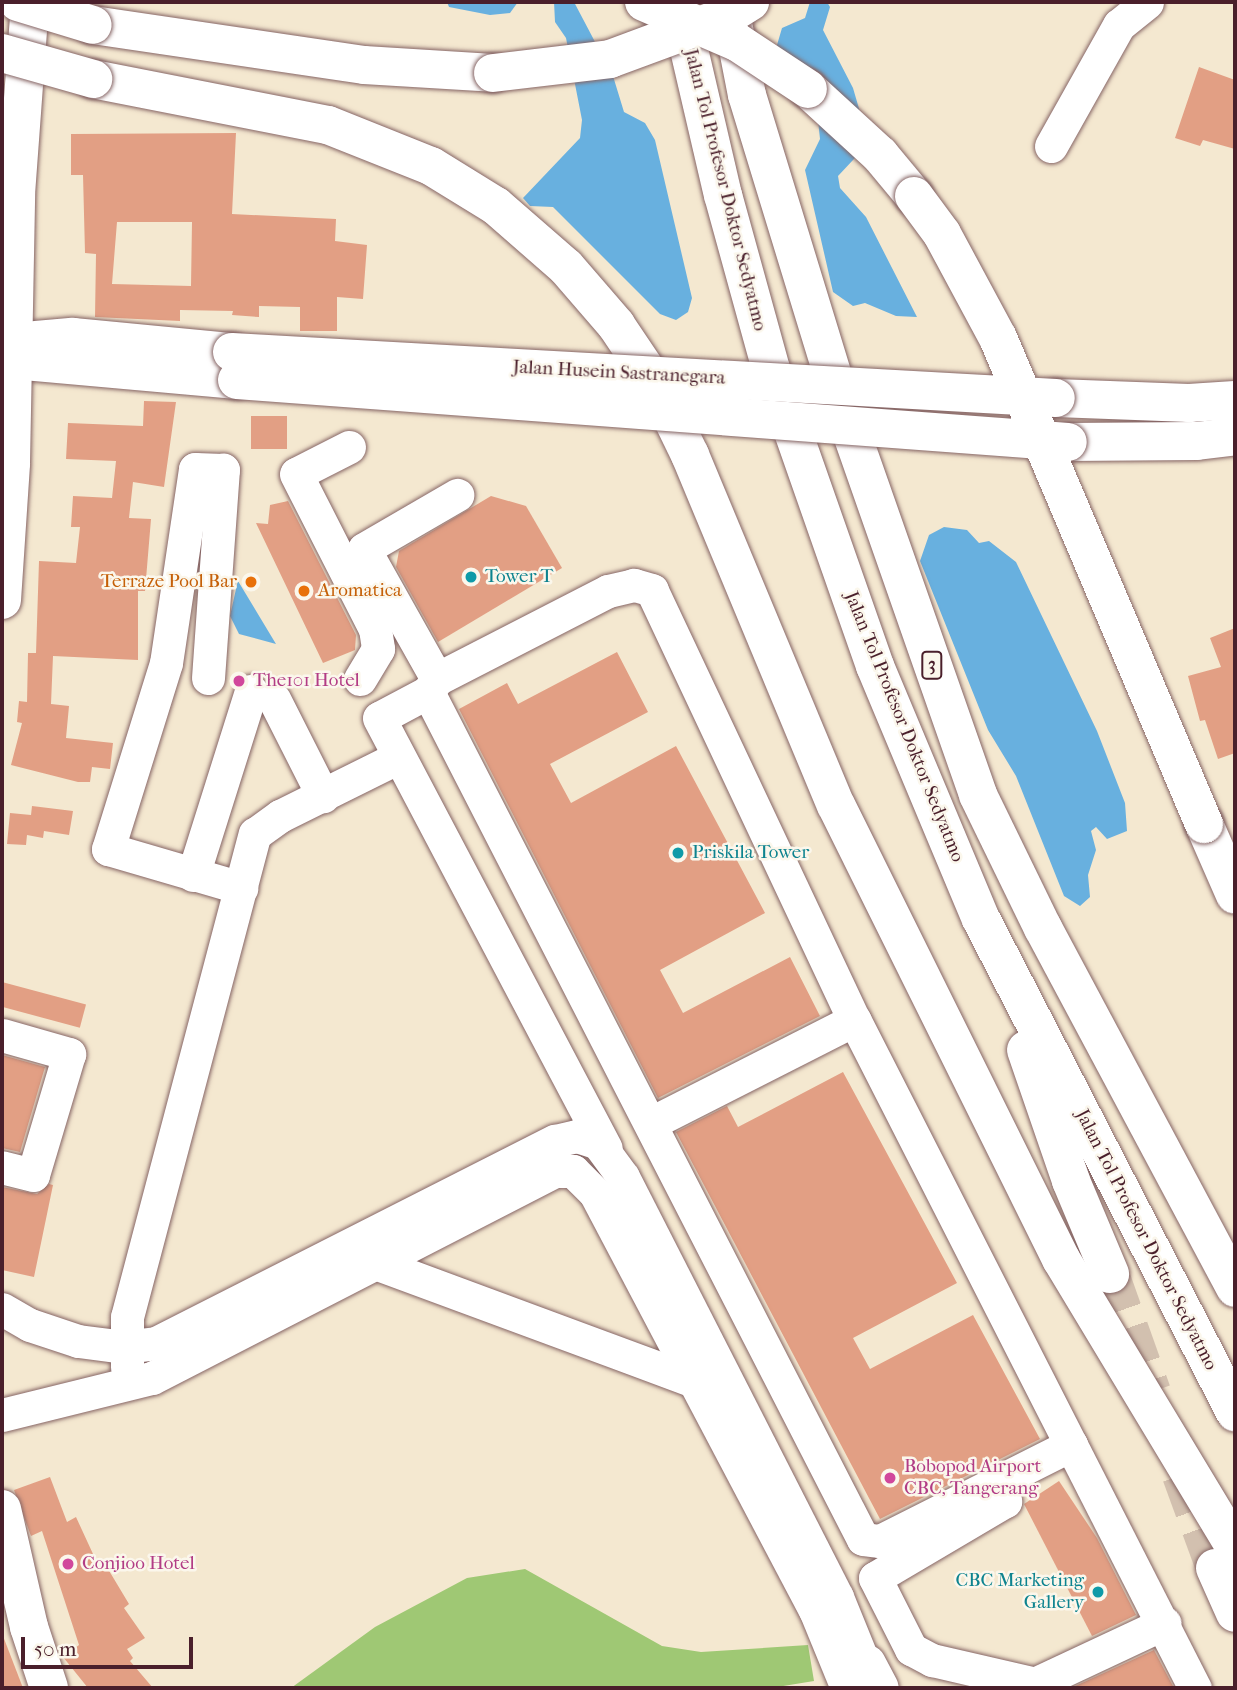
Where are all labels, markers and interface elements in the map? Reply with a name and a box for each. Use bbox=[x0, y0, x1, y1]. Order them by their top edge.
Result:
street label: Jalan Tol Profesor Doktor Sedyatmo bbox=[679, 47, 771, 333]
street label: Jalan Husein Sastranegara bbox=[512, 356, 726, 390]
place label: Tower T bbox=[485, 566, 553, 588]
marker: Tower T bbox=[463, 569, 479, 585]
place label: Terraze Pool Bar bbox=[101, 571, 237, 593]
marker: Terraze Pool Bar bbox=[243, 574, 259, 590]
place label: Aromatica bbox=[318, 580, 402, 602]
marker: Aromatica bbox=[296, 583, 312, 599]
street label: Jalan Tol Profesor Doktor Sedyatmo bbox=[839, 588, 969, 866]
road number: 3 bbox=[920, 650, 944, 680]
place label: The101 Hotel bbox=[253, 670, 360, 692]
marker: The101 Hotel bbox=[231, 673, 247, 689]
place label: Priskila Tower bbox=[692, 842, 809, 864]
marker: Priskila Tower bbox=[670, 845, 686, 861]
street label: Jalan Tol Profesor Doktor Sedyatmo bbox=[1070, 1106, 1222, 1374]
place label: Bobopod Airport CBC, Tangerang bbox=[904, 1456, 1041, 1500]
marker: Bobopod Airport CBC, Tangerang bbox=[882, 1470, 898, 1486]
place label: Conjioo Hotel bbox=[82, 1553, 195, 1575]
marker: Conjioo Hotel bbox=[60, 1556, 76, 1572]
place label: CBC Marketing Gallery bbox=[955, 1570, 1084, 1614]
marker: CBC Marketing Gallery bbox=[1090, 1584, 1106, 1600]
scale bar bbox=[24, 1624, 196, 1668]
text: 50 m bbox=[34, 1637, 77, 1661]

